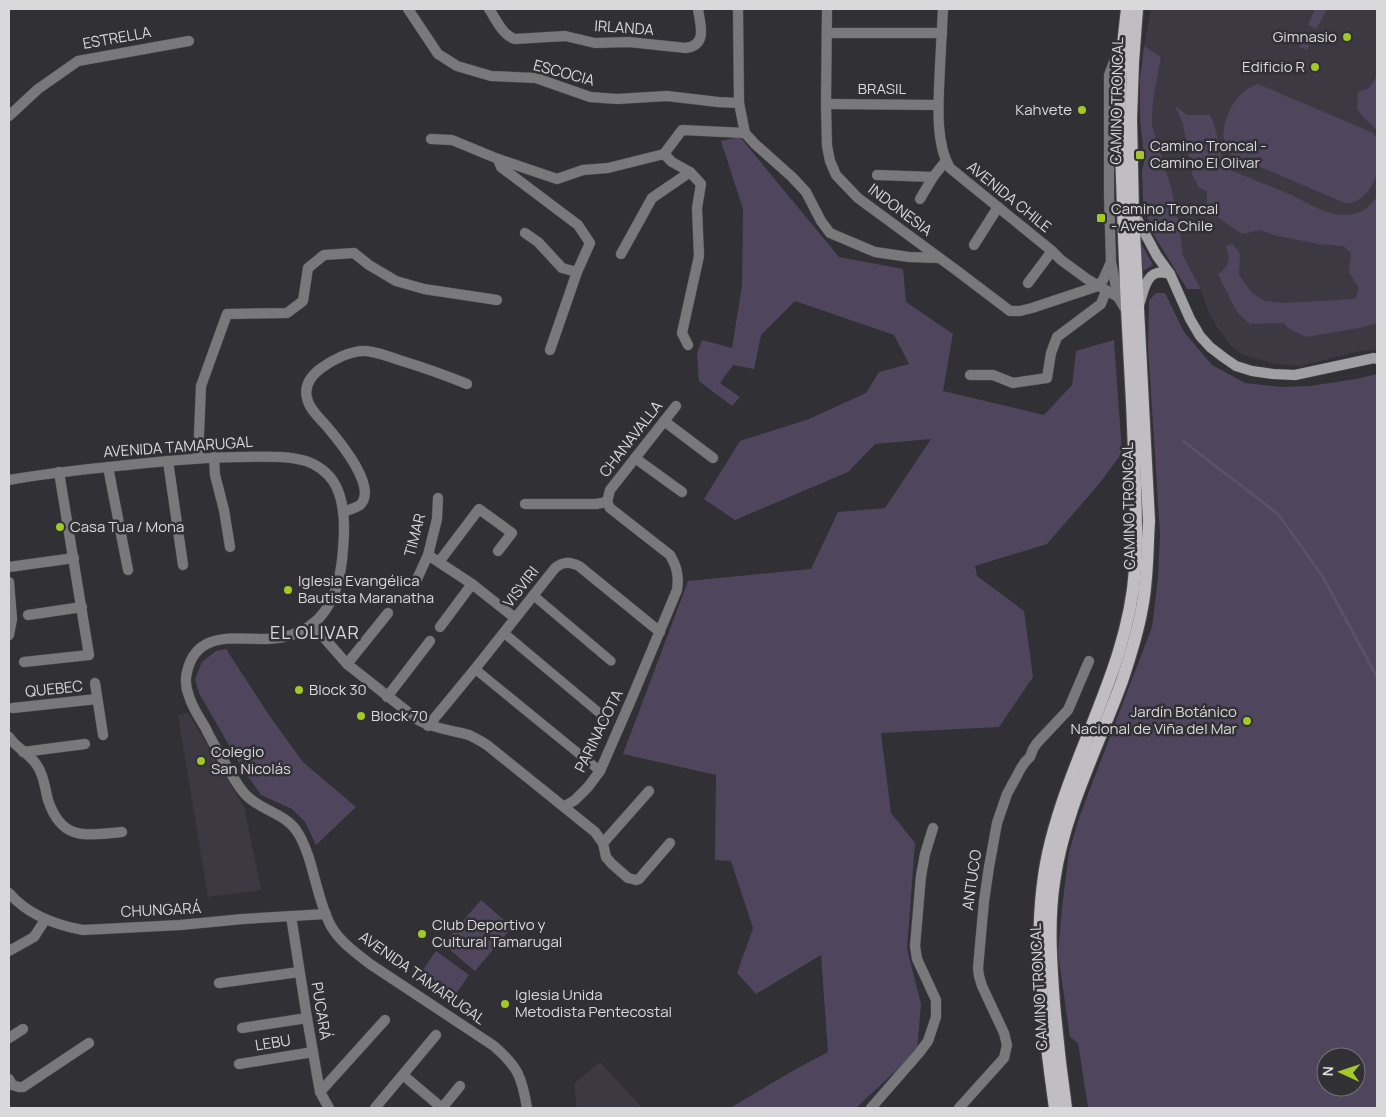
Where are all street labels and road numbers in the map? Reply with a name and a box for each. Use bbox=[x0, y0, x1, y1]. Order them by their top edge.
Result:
street label: IRLANDA bbox=[594, 15, 655, 40]
street label: ESTRELLA bbox=[81, 21, 153, 54]
street label: CAMINO TRONCAL bbox=[1105, 37, 1128, 165]
street label: ESCOCIA bbox=[531, 54, 598, 91]
street label: BRASIL bbox=[858, 78, 906, 99]
street label: AVENIDA CHILE bbox=[963, 156, 1056, 237]
street label: INDONESIA bbox=[864, 179, 937, 241]
street label: CHANAVALLA bbox=[594, 396, 667, 481]
street label: AVENIDA TAMARUGAL bbox=[103, 431, 254, 462]
street label: CAMINO TRONCAL bbox=[1117, 442, 1140, 570]
street label: TIMAR bbox=[399, 511, 430, 559]
street label: VISVIRI bbox=[498, 562, 543, 612]
street label: QUEBEC bbox=[24, 675, 84, 702]
street label: PARINACOTA bbox=[569, 685, 628, 776]
street label: ANTUCO bbox=[957, 848, 986, 912]
street label: CHUNGARÁ bbox=[120, 897, 202, 922]
street label: CAMINO TRONCAL bbox=[1025, 923, 1052, 1051]
street label: AVENIDA TAMARUGAL bbox=[355, 926, 490, 1029]
street label: PUCARÁ bbox=[307, 980, 337, 1042]
street label: LEBU bbox=[254, 1029, 292, 1056]

